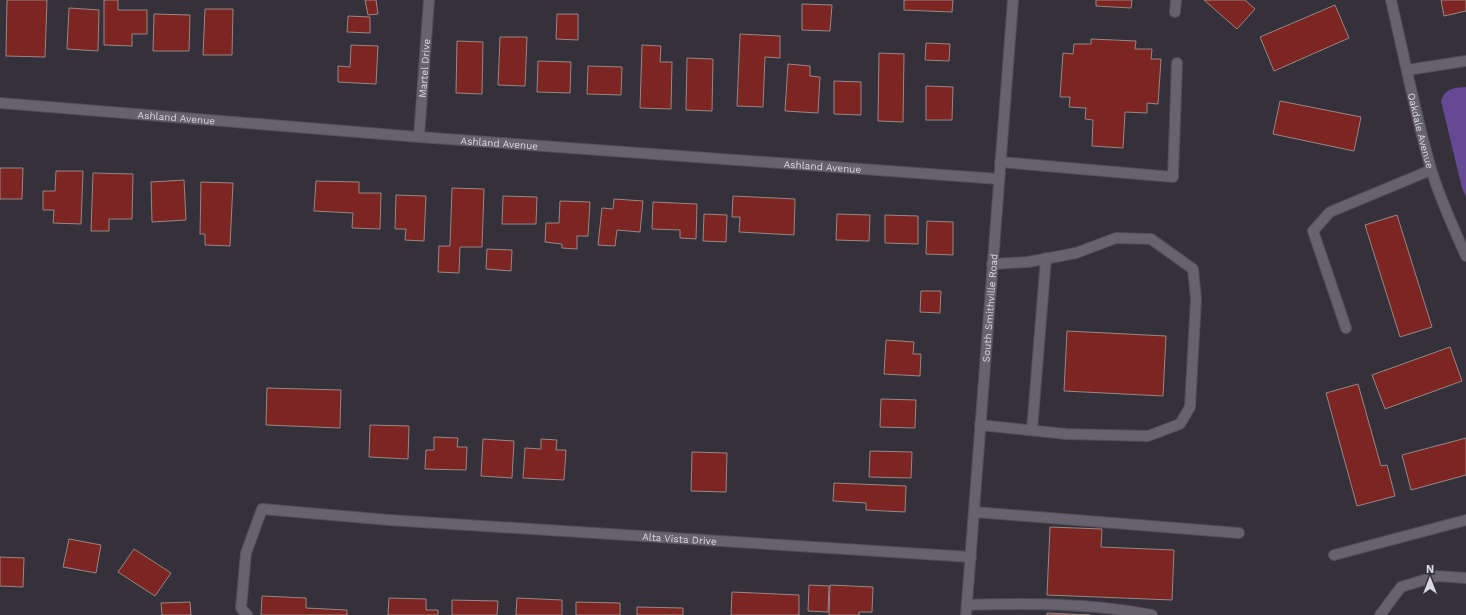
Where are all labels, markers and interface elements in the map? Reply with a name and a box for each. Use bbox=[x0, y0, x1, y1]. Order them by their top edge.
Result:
street label: Martel Drive bbox=[417, 38, 432, 98]
street label: Oakdale Avenue bbox=[1406, 92, 1436, 170]
street label: Ashland Avenue bbox=[137, 109, 216, 126]
street label: Ashland Avenue bbox=[460, 135, 539, 152]
street label: Ashland Avenue bbox=[783, 158, 862, 175]
street label: South Smithville Road bbox=[980, 253, 1000, 363]
street label: Alta Vista Drive bbox=[642, 531, 717, 547]
north arrow bbox=[1410, 559, 1450, 599]
text: N bbox=[1426, 563, 1434, 576]

